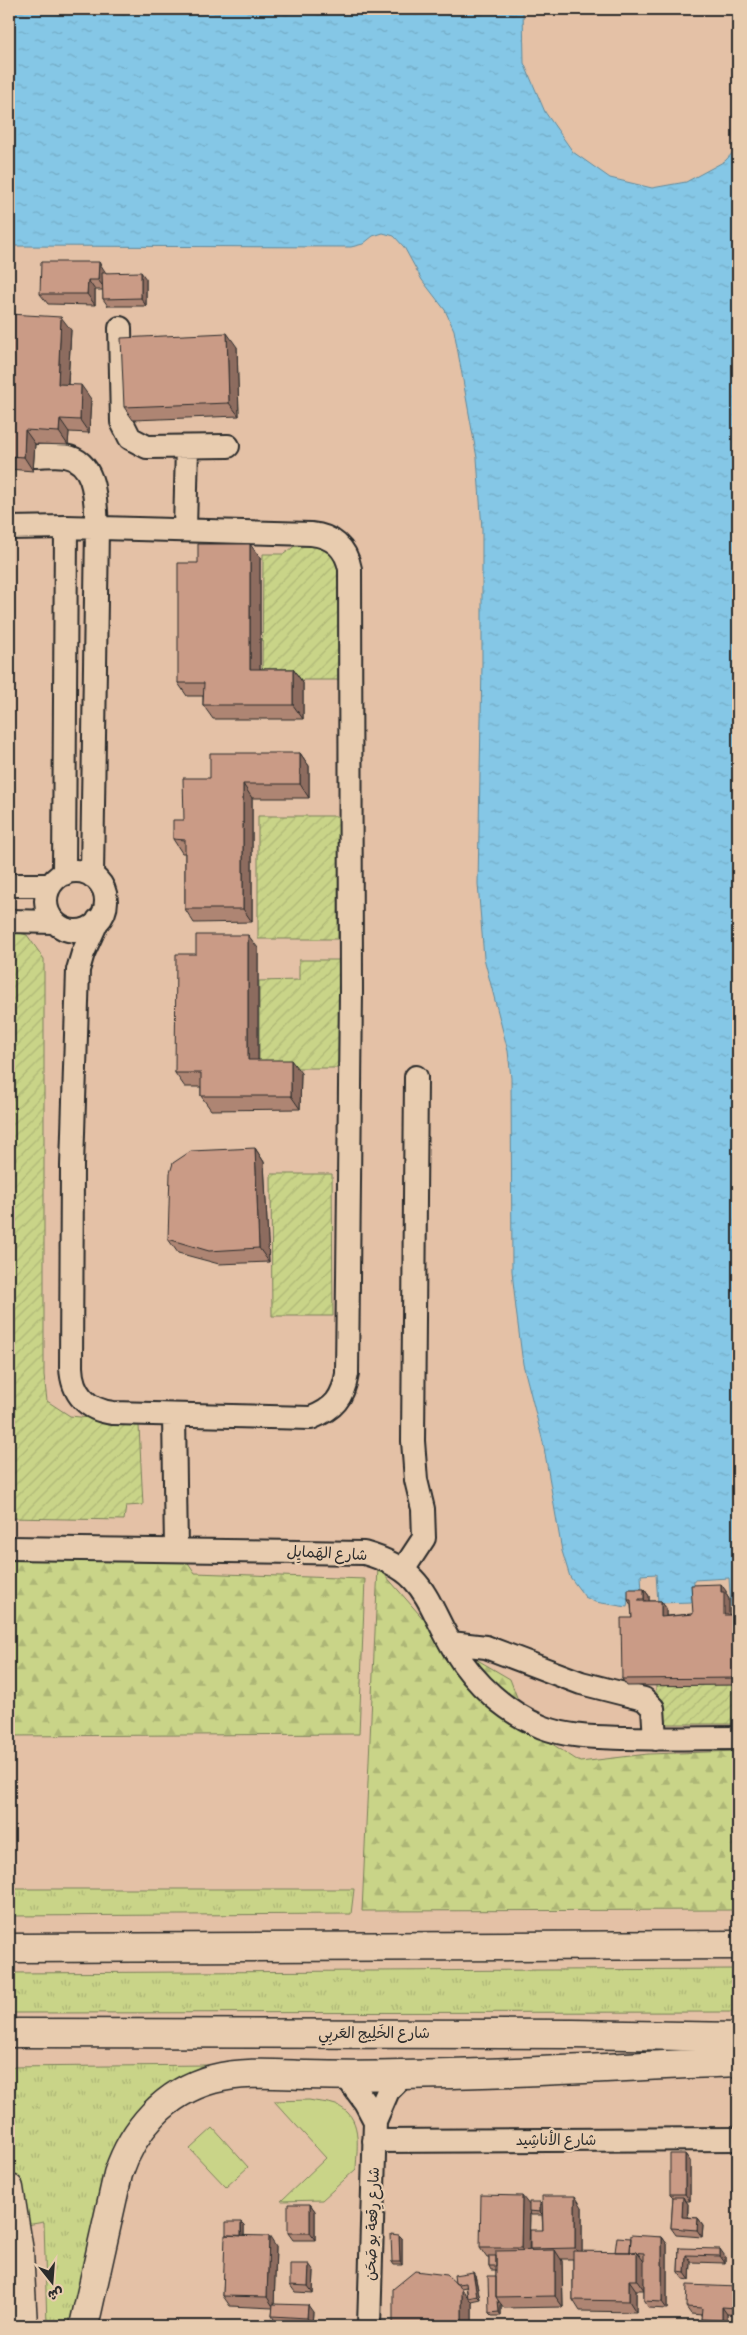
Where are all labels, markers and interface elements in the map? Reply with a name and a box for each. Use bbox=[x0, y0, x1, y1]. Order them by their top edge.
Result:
street label: شارع الهَمايِل bbox=[286, 1542, 368, 1567]
street label: شارع الخَلِيج العَربِي bbox=[318, 2024, 430, 2046]
street label: شارع الأناشِيد bbox=[516, 2130, 596, 2150]
street label: شارع رِقعة بو صَحَن bbox=[361, 2167, 385, 2281]
north arrow bbox=[28, 2258, 78, 2308]
text: ش bbox=[46, 2284, 66, 2304]

